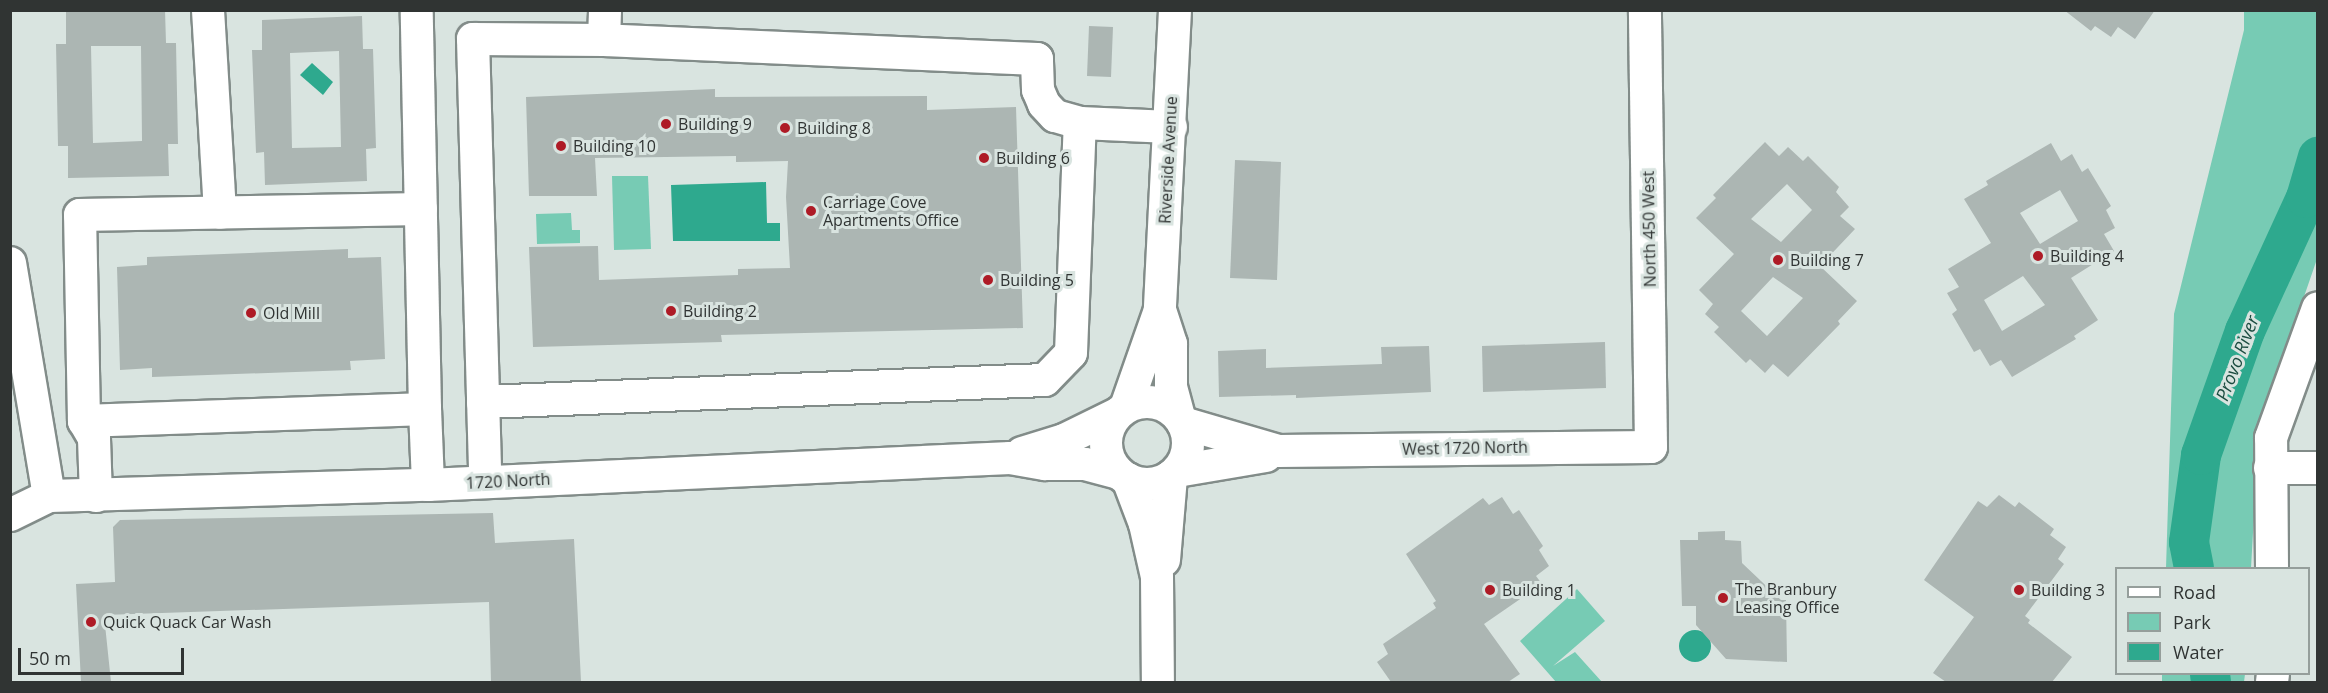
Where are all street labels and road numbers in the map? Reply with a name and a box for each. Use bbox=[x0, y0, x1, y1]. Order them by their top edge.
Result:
street label: Riverside Avenue bbox=[1155, 96, 1181, 224]
street label: North 450 West bbox=[1638, 171, 1660, 287]
street label: West 1720 North bbox=[1402, 437, 1528, 459]
street label: 1720 North bbox=[465, 469, 551, 493]

